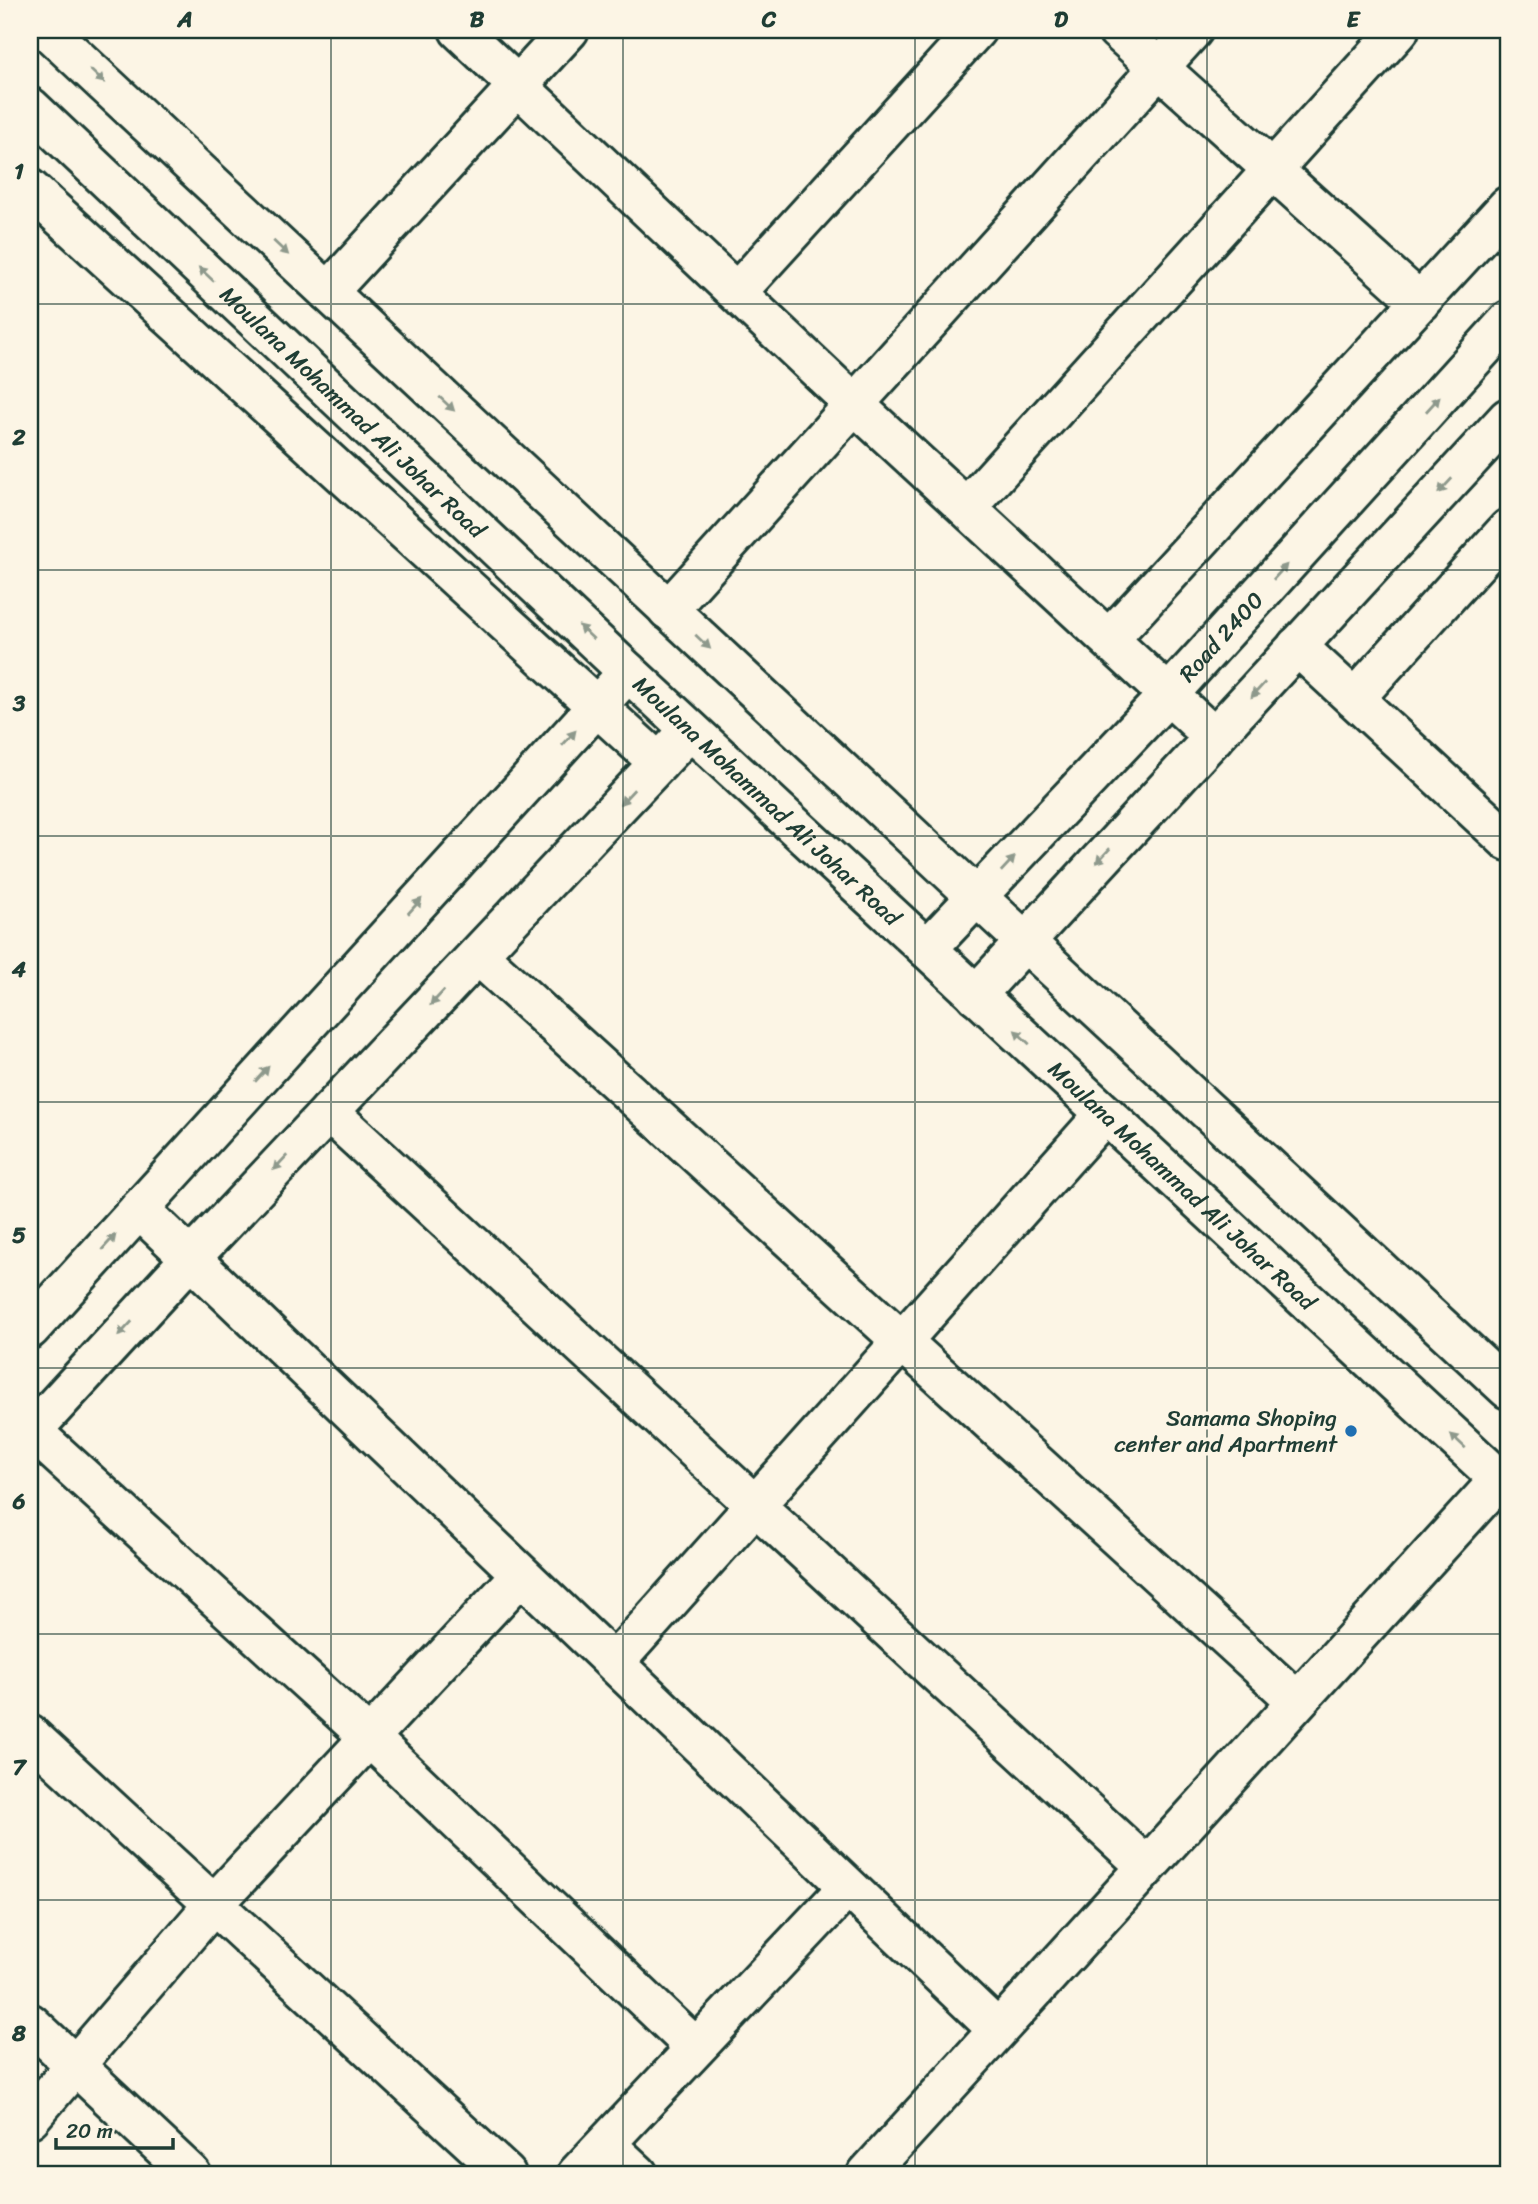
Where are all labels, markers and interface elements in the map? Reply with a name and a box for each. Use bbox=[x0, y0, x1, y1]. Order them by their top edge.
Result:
text: A bbox=[176, 0, 193, 40]
text: B bbox=[470, 0, 485, 40]
text: C bbox=[761, 0, 777, 40]
text: D bbox=[1054, 0, 1069, 40]
text: E bbox=[1347, 0, 1362, 40]
one-way arrow bbox=[88, 68, 105, 85]
text: 1 bbox=[14, 151, 24, 192]
one-way arrow bbox=[272, 240, 289, 256]
one-way arrow bbox=[198, 266, 215, 282]
street label: Moulana Mohammad Ali Johar Road bbox=[209, 276, 497, 550]
one-way arrow bbox=[438, 395, 455, 411]
one-way arrow bbox=[1425, 395, 1441, 413]
text: 2 bbox=[11, 417, 26, 458]
one-way arrow bbox=[1438, 477, 1454, 494]
one-way arrow bbox=[1272, 563, 1288, 581]
street label: Road 2400 bbox=[1169, 582, 1274, 692]
one-way arrow bbox=[577, 623, 594, 640]
one-way arrow bbox=[694, 634, 711, 650]
street label: Moulana Mohammad Ali Johar Road bbox=[623, 666, 912, 938]
one-way arrow bbox=[1250, 681, 1266, 698]
text: 3 bbox=[12, 683, 26, 724]
one-way arrow bbox=[561, 729, 577, 747]
one-way arrow bbox=[619, 788, 635, 805]
one-way arrow bbox=[1095, 847, 1111, 865]
one-way arrow bbox=[1000, 856, 1016, 873]
one-way arrow bbox=[407, 898, 423, 915]
text: 4 bbox=[11, 949, 27, 990]
one-way arrow bbox=[429, 989, 445, 1006]
one-way arrow bbox=[1014, 1029, 1031, 1045]
street label: Moulana Mohammad Ali Johar Road bbox=[1038, 1050, 1327, 1322]
one-way arrow bbox=[254, 1065, 270, 1083]
one-way arrow bbox=[273, 1154, 289, 1171]
text: 5 bbox=[12, 1215, 26, 1256]
one-way arrow bbox=[101, 1233, 117, 1251]
one-way arrow bbox=[117, 1320, 133, 1338]
place label: Samama Shoping center and Apartment bbox=[1114, 1398, 1339, 1465]
marker: Samama Shoping center and Apartment bbox=[1343, 1423, 1359, 1439]
one-way arrow bbox=[1449, 1433, 1467, 1449]
text: 6 bbox=[11, 1481, 26, 1522]
text: 7 bbox=[12, 1747, 27, 1788]
text: 8 bbox=[11, 2013, 26, 2054]
scale bar bbox=[56, 2106, 173, 2150]
text: 20 m bbox=[66, 2112, 113, 2150]

